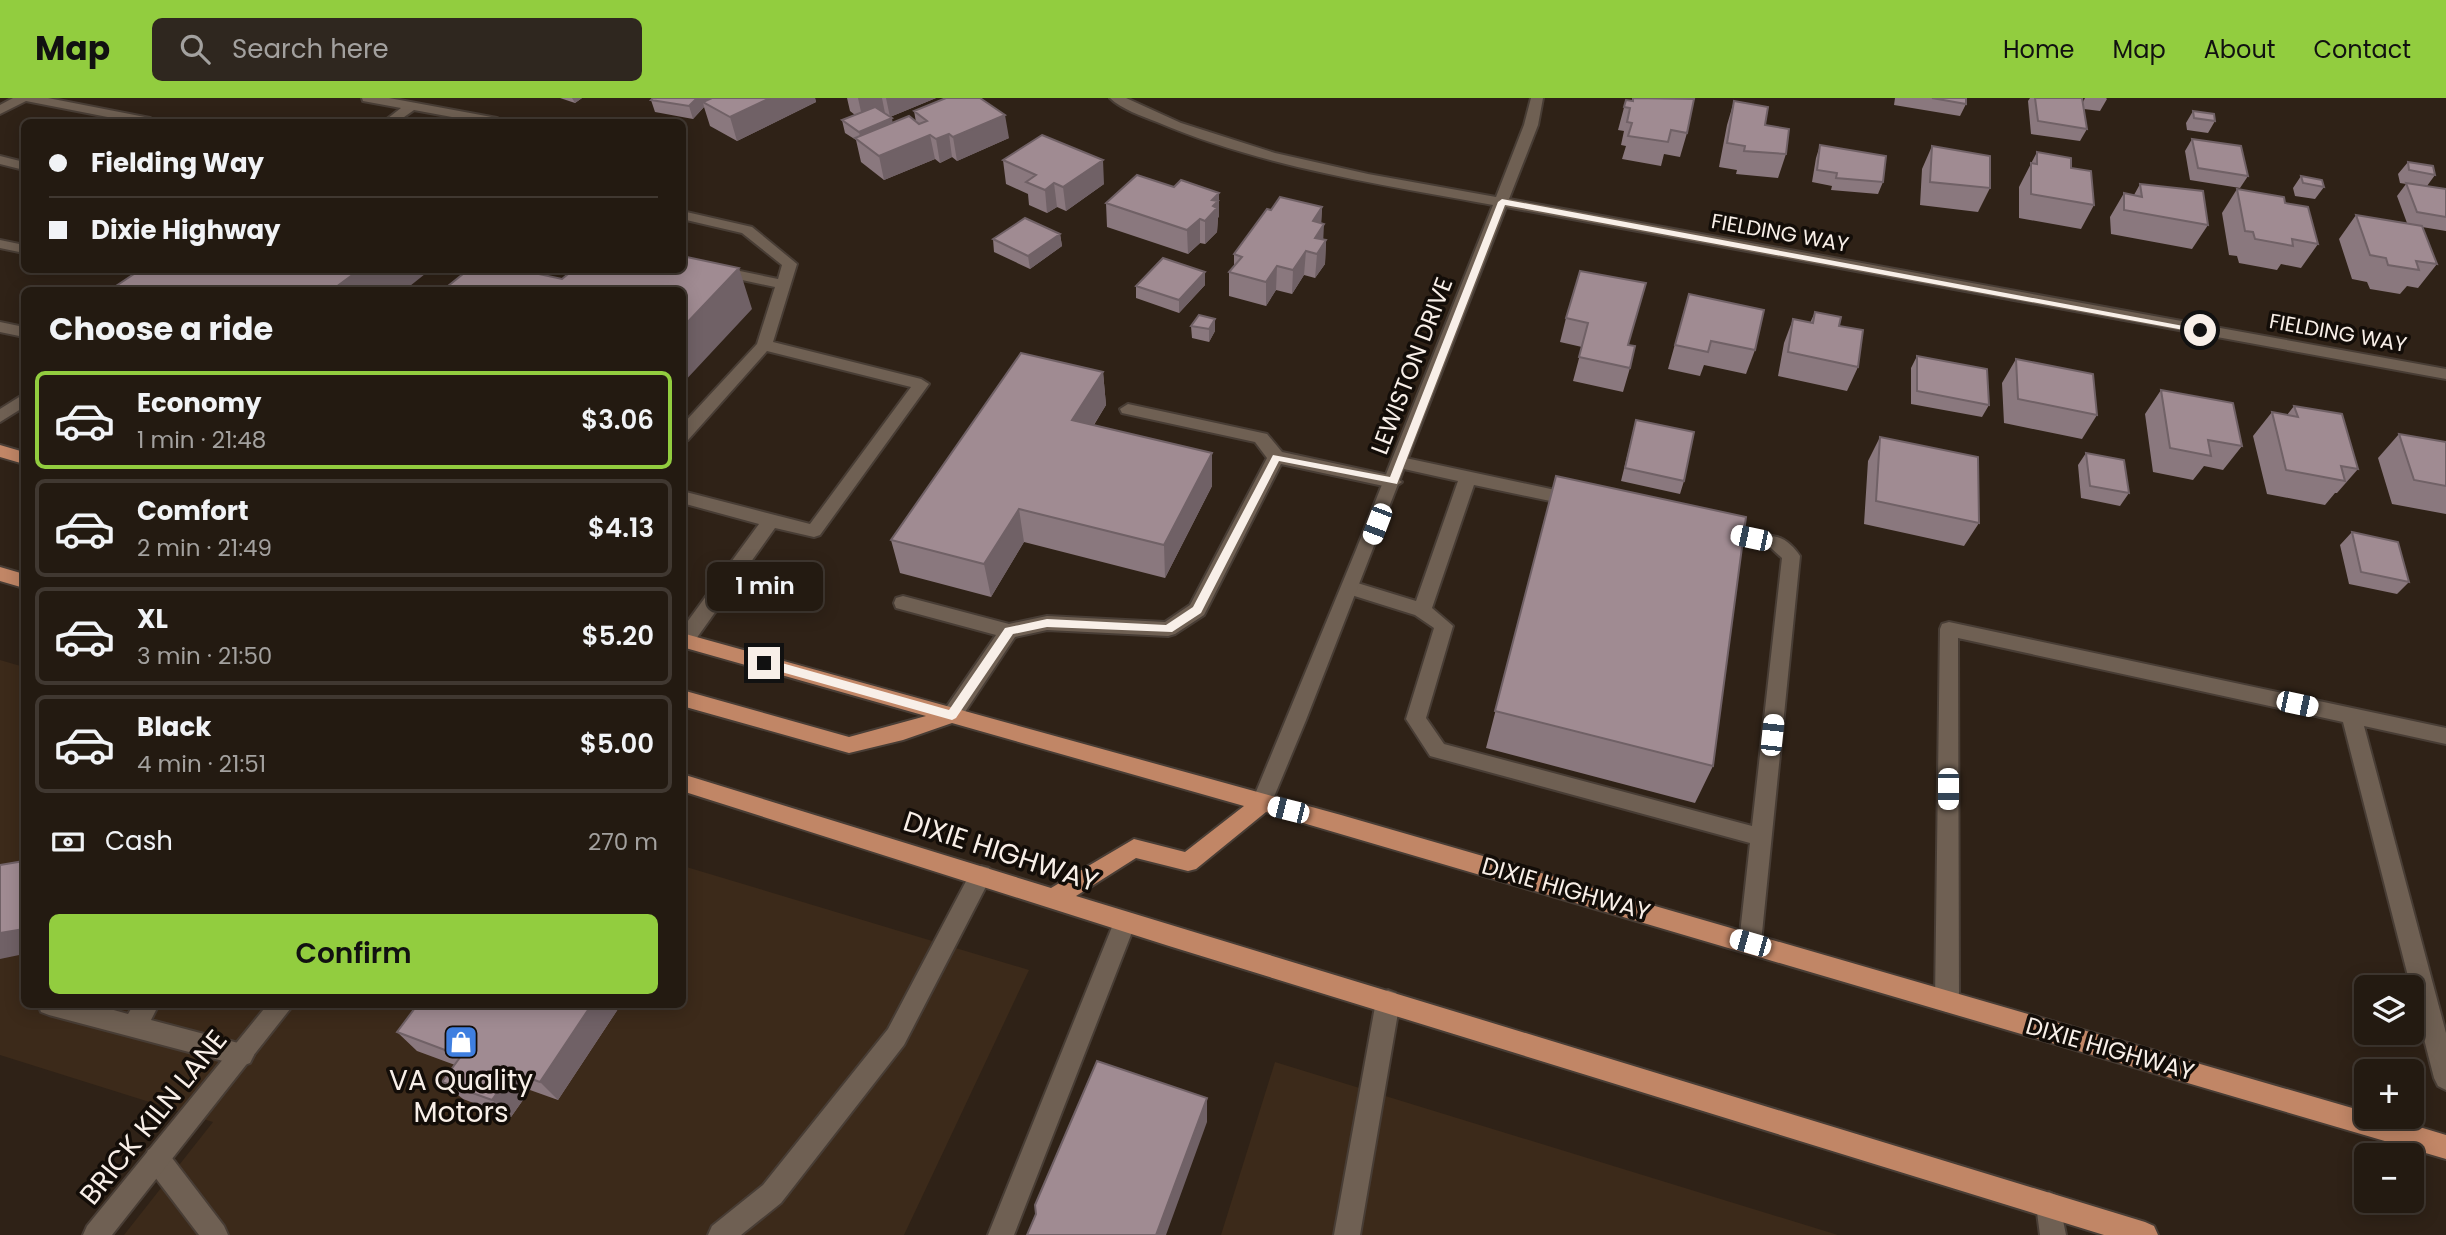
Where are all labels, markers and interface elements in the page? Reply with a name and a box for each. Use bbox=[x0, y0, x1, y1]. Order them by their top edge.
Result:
search box bbox=[152, 18, 642, 81]
text: Map bbox=[35, 25, 110, 72]
icon: search bbox=[176, 30, 214, 68]
text: Search here bbox=[232, 31, 389, 67]
text: Home bbox=[2003, 33, 2075, 66]
text: Map bbox=[2113, 33, 2166, 66]
text: About bbox=[2204, 33, 2275, 66]
text: Contact bbox=[2313, 33, 2411, 66]
text: Fielding Way bbox=[91, 145, 264, 181]
street label: FIELDING WAY bbox=[1709, 206, 1851, 259]
text: Dixie Highway bbox=[91, 212, 281, 248]
street label: LEWISTON DRIVE bbox=[1363, 273, 1460, 459]
text: Choose a ride bbox=[49, 306, 273, 351]
street label: FIELDING WAY bbox=[2267, 306, 2409, 359]
route start bbox=[2184, 314, 2216, 346]
text: Economy bbox=[137, 385, 261, 421]
icon: car bbox=[53, 389, 116, 452]
text: $3.06 bbox=[581, 402, 654, 438]
text: 1 min · 21:48 bbox=[137, 424, 266, 456]
text: Comfort bbox=[137, 493, 249, 529]
icon: car bbox=[53, 497, 116, 560]
car bbox=[1360, 501, 1395, 547]
text: $4.13 bbox=[588, 510, 654, 546]
car bbox=[1729, 523, 1774, 553]
text: 2 min · 21:49 bbox=[137, 532, 272, 564]
callout: 1 min bbox=[706, 561, 822, 610]
text: 1 min bbox=[735, 570, 795, 602]
text: XL bbox=[137, 601, 168, 637]
icon: car bbox=[53, 605, 116, 668]
text: $5.20 bbox=[582, 618, 654, 654]
text: 3 min · 21:50 bbox=[137, 640, 272, 672]
route end bbox=[748, 647, 780, 679]
car bbox=[2275, 689, 2320, 719]
text: Black bbox=[137, 709, 211, 745]
icon: car bbox=[53, 713, 116, 776]
car bbox=[1760, 713, 1785, 757]
text: $5.00 bbox=[580, 726, 654, 762]
text: 4 min · 21:51 bbox=[137, 748, 266, 780]
car bbox=[1938, 768, 1959, 810]
car bbox=[1266, 795, 1311, 825]
street label: DIXIE HIGHWAY bbox=[898, 802, 1103, 901]
icon: cash bbox=[49, 823, 87, 861]
text: Cash bbox=[105, 823, 173, 859]
text: 270 m bbox=[588, 826, 658, 858]
street label: DIXIE HIGHWAY bbox=[1478, 849, 1654, 928]
button: Confirm bbox=[49, 914, 658, 994]
car bbox=[1727, 927, 1774, 959]
map controls bbox=[2354, 975, 2424, 1213]
button: layers bbox=[2354, 975, 2424, 1045]
street label: DIXIE HIGHWAY bbox=[2022, 1009, 2198, 1088]
street label: BRICK KILN LANE bbox=[71, 1022, 236, 1213]
shop icon: VA Quality Motors bbox=[442, 1023, 480, 1061]
button: + bbox=[2354, 1059, 2424, 1129]
place label: VA Quality Motors bbox=[389, 1061, 533, 1132]
button: − bbox=[2354, 1143, 2424, 1213]

